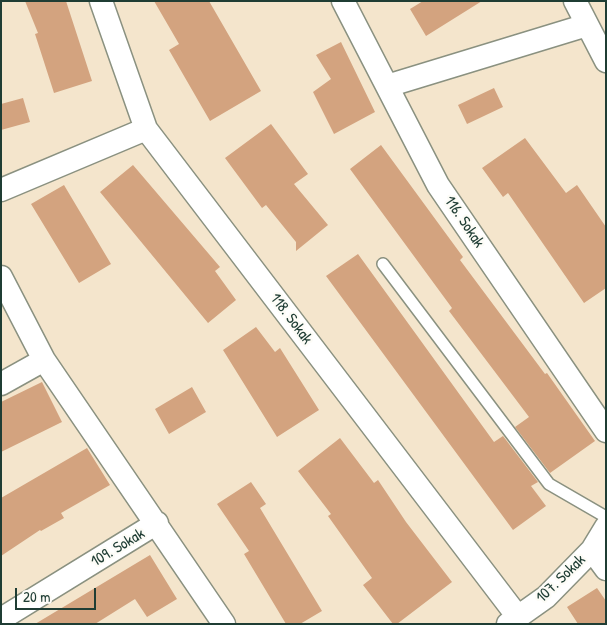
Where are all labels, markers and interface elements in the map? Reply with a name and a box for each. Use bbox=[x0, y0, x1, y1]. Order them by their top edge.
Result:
street label: 116. Sokak bbox=[440, 192, 488, 252]
street label: 118. Sokak bbox=[266, 290, 316, 348]
street label: 109. Sokak bbox=[88, 525, 148, 571]
street label: 107. Sokak bbox=[532, 551, 590, 607]
scale bar bbox=[18, 578, 99, 610]
text: 20 m bbox=[23, 586, 50, 607]

